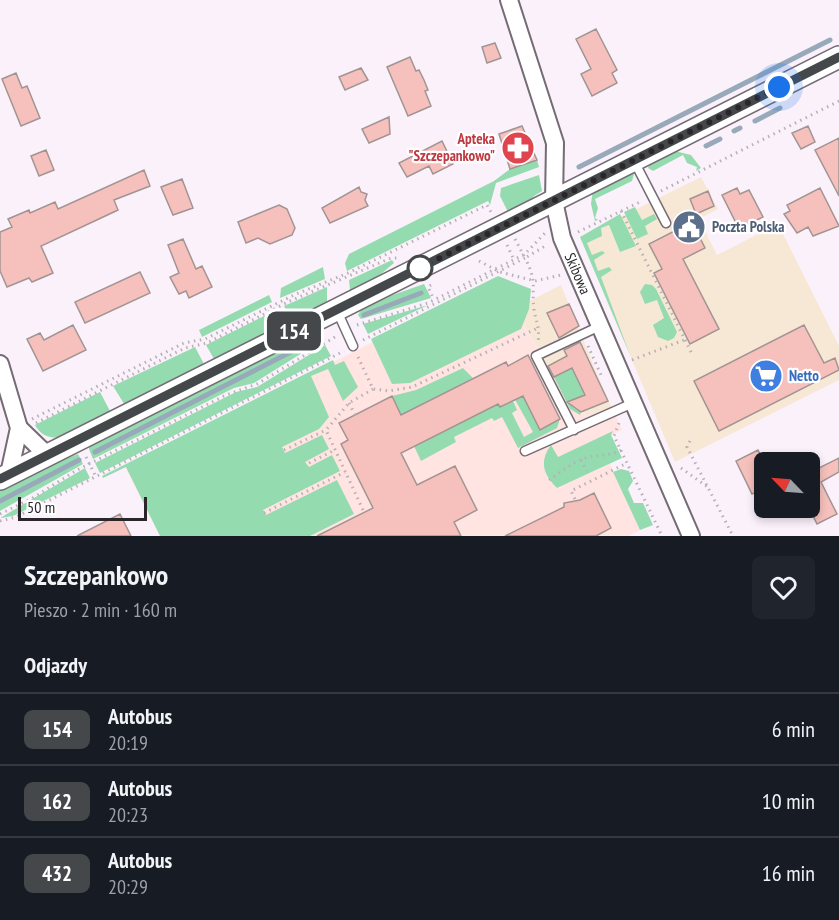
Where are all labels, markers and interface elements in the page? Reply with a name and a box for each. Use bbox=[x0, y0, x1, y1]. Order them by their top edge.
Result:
your location bbox=[764, 72, 794, 102]
place label: Apteka "Szczepankowo" bbox=[408, 129, 495, 165]
pharmacy icon: Apteka "Szczepankowo" bbox=[500, 130, 536, 166]
public building icon: Poczta Polska bbox=[671, 209, 707, 245]
place label: Poczta Polska bbox=[712, 217, 784, 236]
street label: Skibowa bbox=[561, 250, 595, 297]
unlabelled marker bbox=[407, 255, 433, 281]
line badge: 154 bbox=[260, 312, 328, 350]
text: 154 bbox=[279, 318, 309, 345]
supermarket icon: Netto bbox=[748, 358, 784, 394]
place label: Netto bbox=[789, 366, 819, 385]
north arrow bbox=[754, 452, 820, 518]
map controls bbox=[754, 452, 820, 518]
scale bar bbox=[18, 494, 147, 522]
text: 50 m bbox=[27, 497, 55, 517]
text: Szczepankowo bbox=[24, 556, 168, 593]
button: heart bbox=[752, 556, 815, 619]
text: Pieszo · 2 min · 160 m bbox=[24, 597, 177, 623]
text: Odjazdy bbox=[24, 651, 87, 679]
text: Autobus bbox=[108, 702, 172, 730]
text: 6 min bbox=[772, 715, 815, 743]
text: 154 bbox=[42, 716, 72, 743]
text: 20:19 bbox=[108, 730, 148, 756]
text: Autobus bbox=[108, 774, 172, 802]
text: 10 min bbox=[762, 787, 815, 815]
text: 162 bbox=[42, 788, 72, 815]
text: 20:23 bbox=[108, 802, 148, 828]
text: Autobus bbox=[108, 846, 172, 874]
text: 16 min bbox=[762, 859, 815, 887]
text: 432 bbox=[42, 860, 72, 887]
text: 20:29 bbox=[108, 874, 148, 900]

